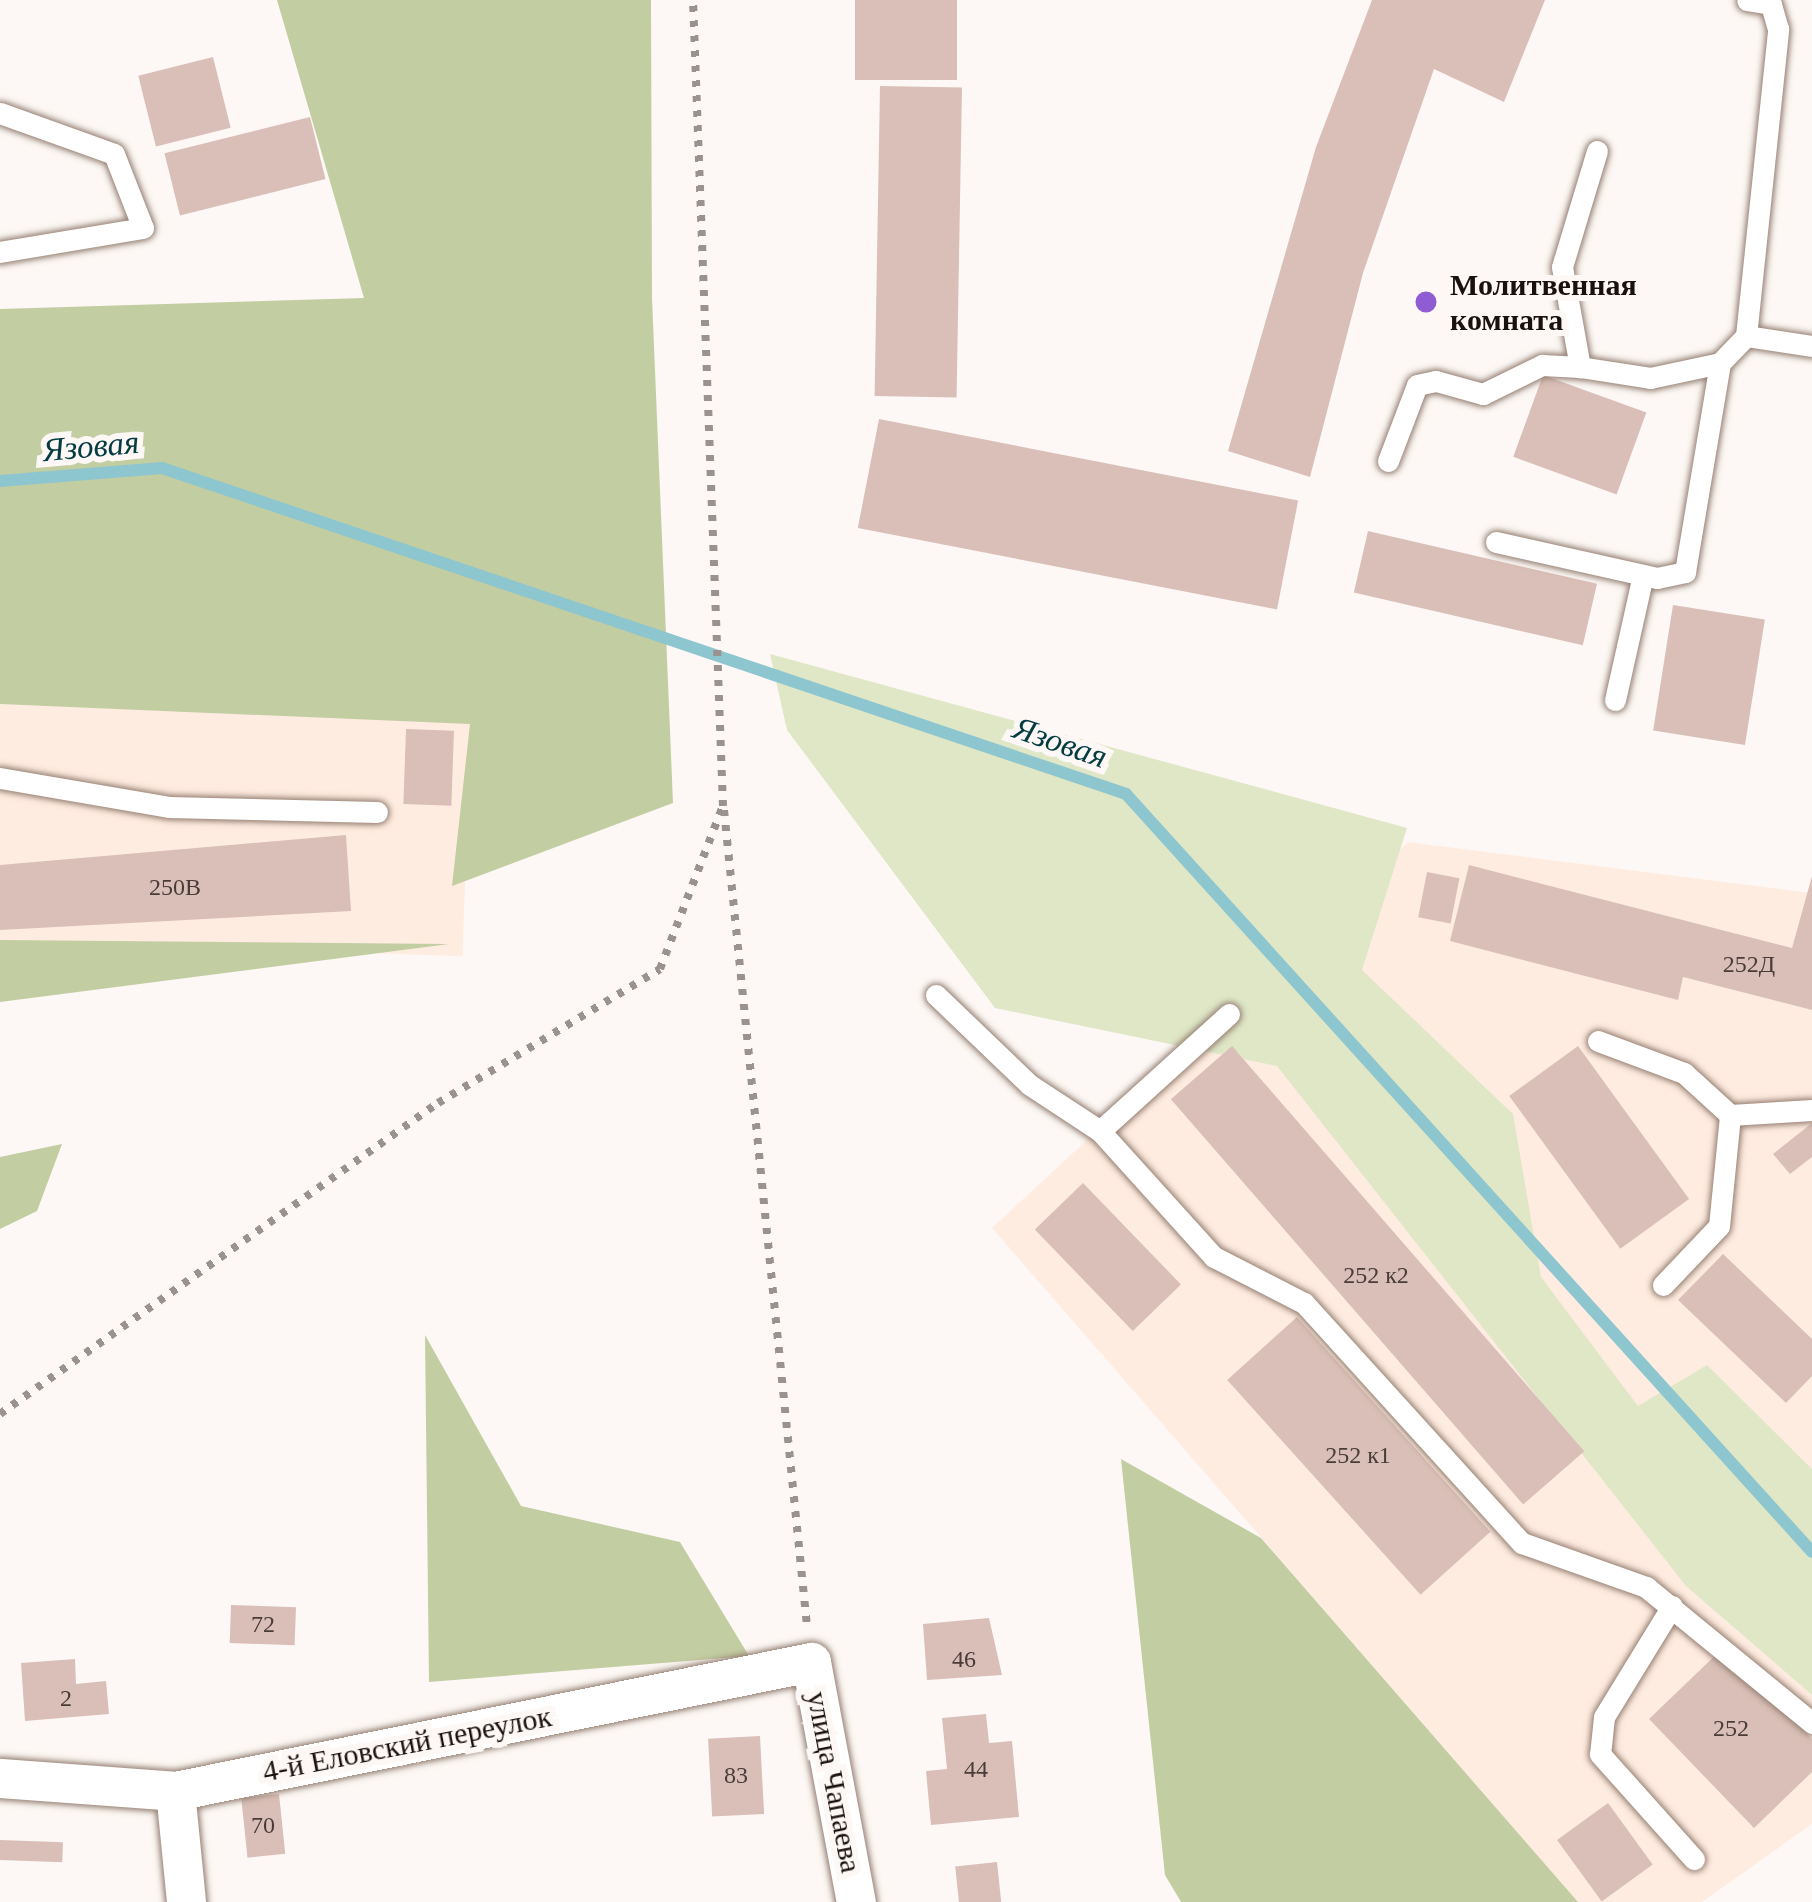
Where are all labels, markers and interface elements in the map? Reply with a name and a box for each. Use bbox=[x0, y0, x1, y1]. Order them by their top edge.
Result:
place label: Молитвенная комната bbox=[1450, 267, 1637, 338]
marker: Молитвенная комната bbox=[1413, 289, 1439, 315]
water label: Язовая bbox=[41, 423, 141, 471]
water label: Язовая bbox=[1008, 709, 1112, 777]
house number: 250В bbox=[149, 874, 201, 902]
house number: 252Д bbox=[1723, 951, 1775, 979]
house number: 252 к2 bbox=[1343, 1262, 1409, 1290]
house number: 252 к1 bbox=[1325, 1442, 1391, 1470]
house number: 72 bbox=[251, 1611, 275, 1639]
house number: 46 bbox=[952, 1646, 976, 1674]
house number: 2 bbox=[60, 1685, 72, 1713]
street label: улица Чапаева bbox=[799, 1688, 869, 1876]
street label: 4-й Еловский переулок bbox=[260, 1698, 554, 1790]
house number: 252 bbox=[1713, 1715, 1749, 1743]
house number: 44 bbox=[964, 1756, 988, 1784]
house number: 83 bbox=[724, 1762, 748, 1790]
house number: 70 bbox=[251, 1812, 275, 1840]

